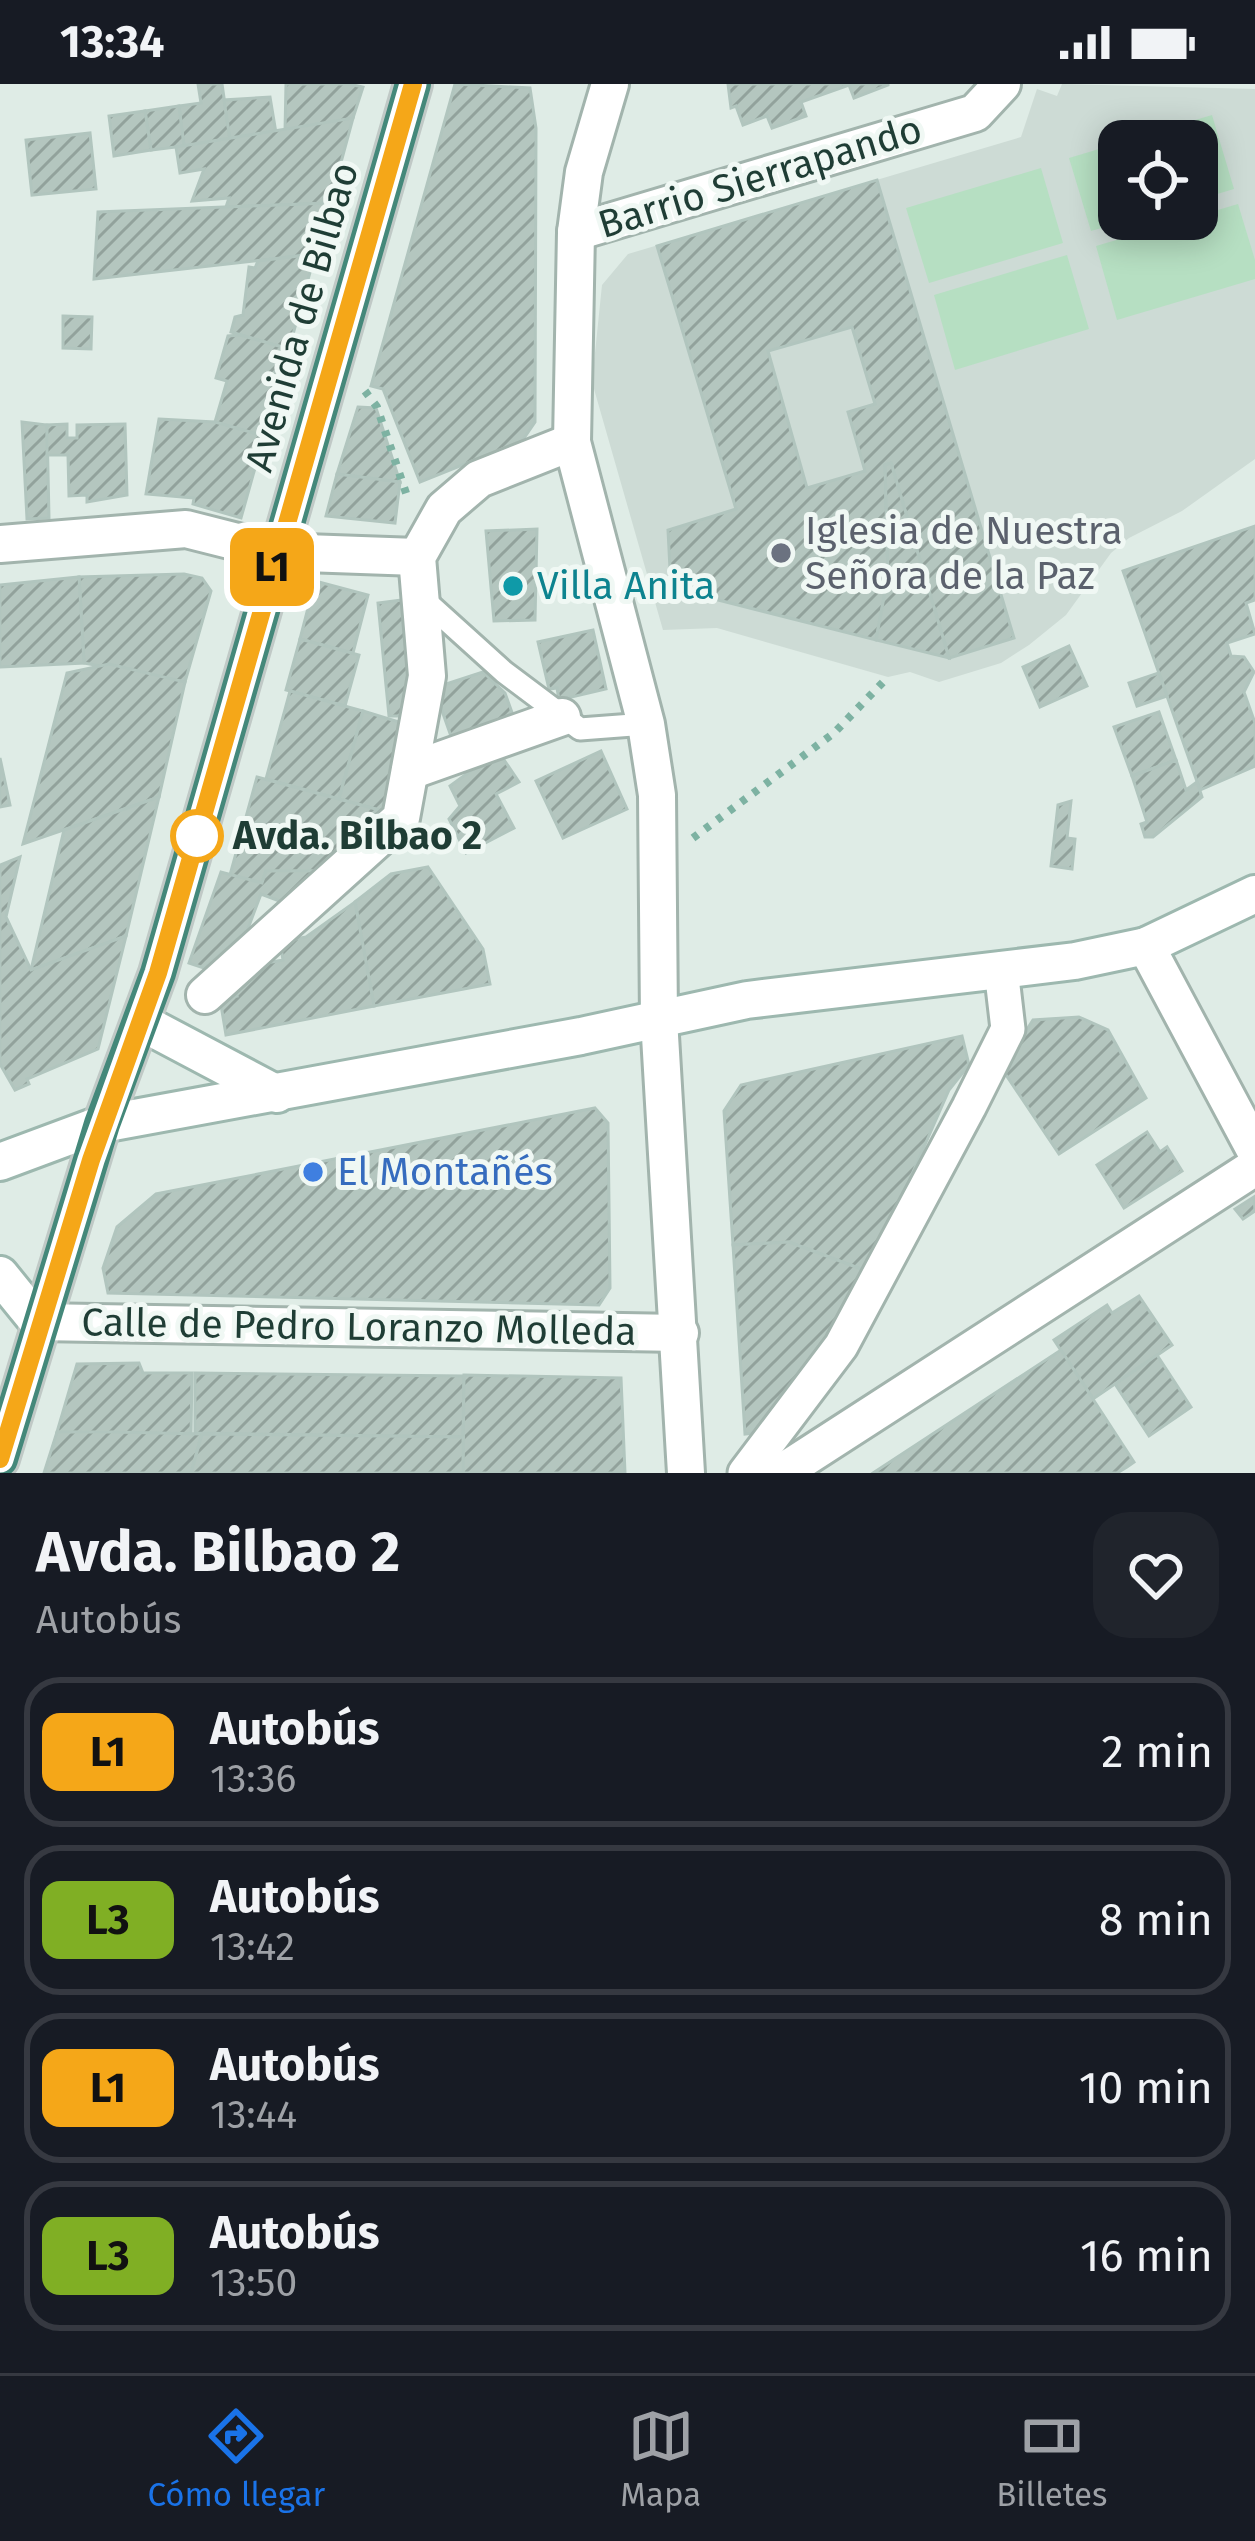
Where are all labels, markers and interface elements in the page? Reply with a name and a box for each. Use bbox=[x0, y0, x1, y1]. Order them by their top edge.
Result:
text: 13:34 bbox=[60, 15, 165, 69]
street label: Barrio Sierrapando bbox=[593, 106, 927, 248]
map controls bbox=[1098, 120, 1218, 240]
button: locate bbox=[1098, 120, 1218, 240]
street label: Avenida de Bilbao bbox=[236, 157, 368, 477]
place label: Iglesia de Nuestra Señora de la Paz bbox=[805, 508, 1123, 599]
line badge: L1 bbox=[218, 528, 326, 606]
marker: Iglesia de Nuestra Señora de la Paz bbox=[768, 540, 794, 566]
text: L1 bbox=[254, 542, 290, 592]
place label: Villa Anita bbox=[537, 563, 715, 609]
marker: Villa Anita bbox=[500, 573, 526, 599]
marker: Avda. Bilbao 2 bbox=[172, 811, 222, 861]
place label: Avda. Bilbao 2 bbox=[232, 813, 482, 859]
place label: El Montañés bbox=[337, 1149, 553, 1195]
marker: El Montañés bbox=[300, 1159, 326, 1185]
street label: Calle de Pedro Loranzo Molleda bbox=[81, 1299, 637, 1355]
button: heart bbox=[1093, 1512, 1219, 1638]
text: Avda. Bilbao 2 bbox=[36, 1518, 400, 1586]
text: Autobús bbox=[36, 1597, 181, 1643]
text: Autobús bbox=[210, 1702, 379, 1756]
text: 2 min bbox=[1101, 1725, 1213, 1779]
text: L1 bbox=[90, 1727, 126, 1777]
text: 13:36 bbox=[210, 1756, 296, 1802]
text: Autobús bbox=[210, 1870, 379, 1924]
text: 8 min bbox=[1099, 1893, 1213, 1947]
text: L3 bbox=[86, 1895, 130, 1945]
text: 13:42 bbox=[210, 1924, 295, 1970]
text: Autobús bbox=[210, 2038, 379, 2092]
text: 10 min bbox=[1079, 2061, 1213, 2115]
text: L1 bbox=[90, 2063, 126, 2113]
text: 13:44 bbox=[210, 2092, 297, 2138]
text: Autobús bbox=[210, 2206, 379, 2260]
text: 16 min bbox=[1080, 2229, 1213, 2283]
text: L3 bbox=[86, 2231, 130, 2281]
text: 13:50 bbox=[210, 2260, 297, 2306]
tab: Cómo llegar bbox=[148, 2403, 325, 2515]
tab: Mapa bbox=[620, 2403, 701, 2515]
tab: Billetes bbox=[996, 2403, 1107, 2515]

